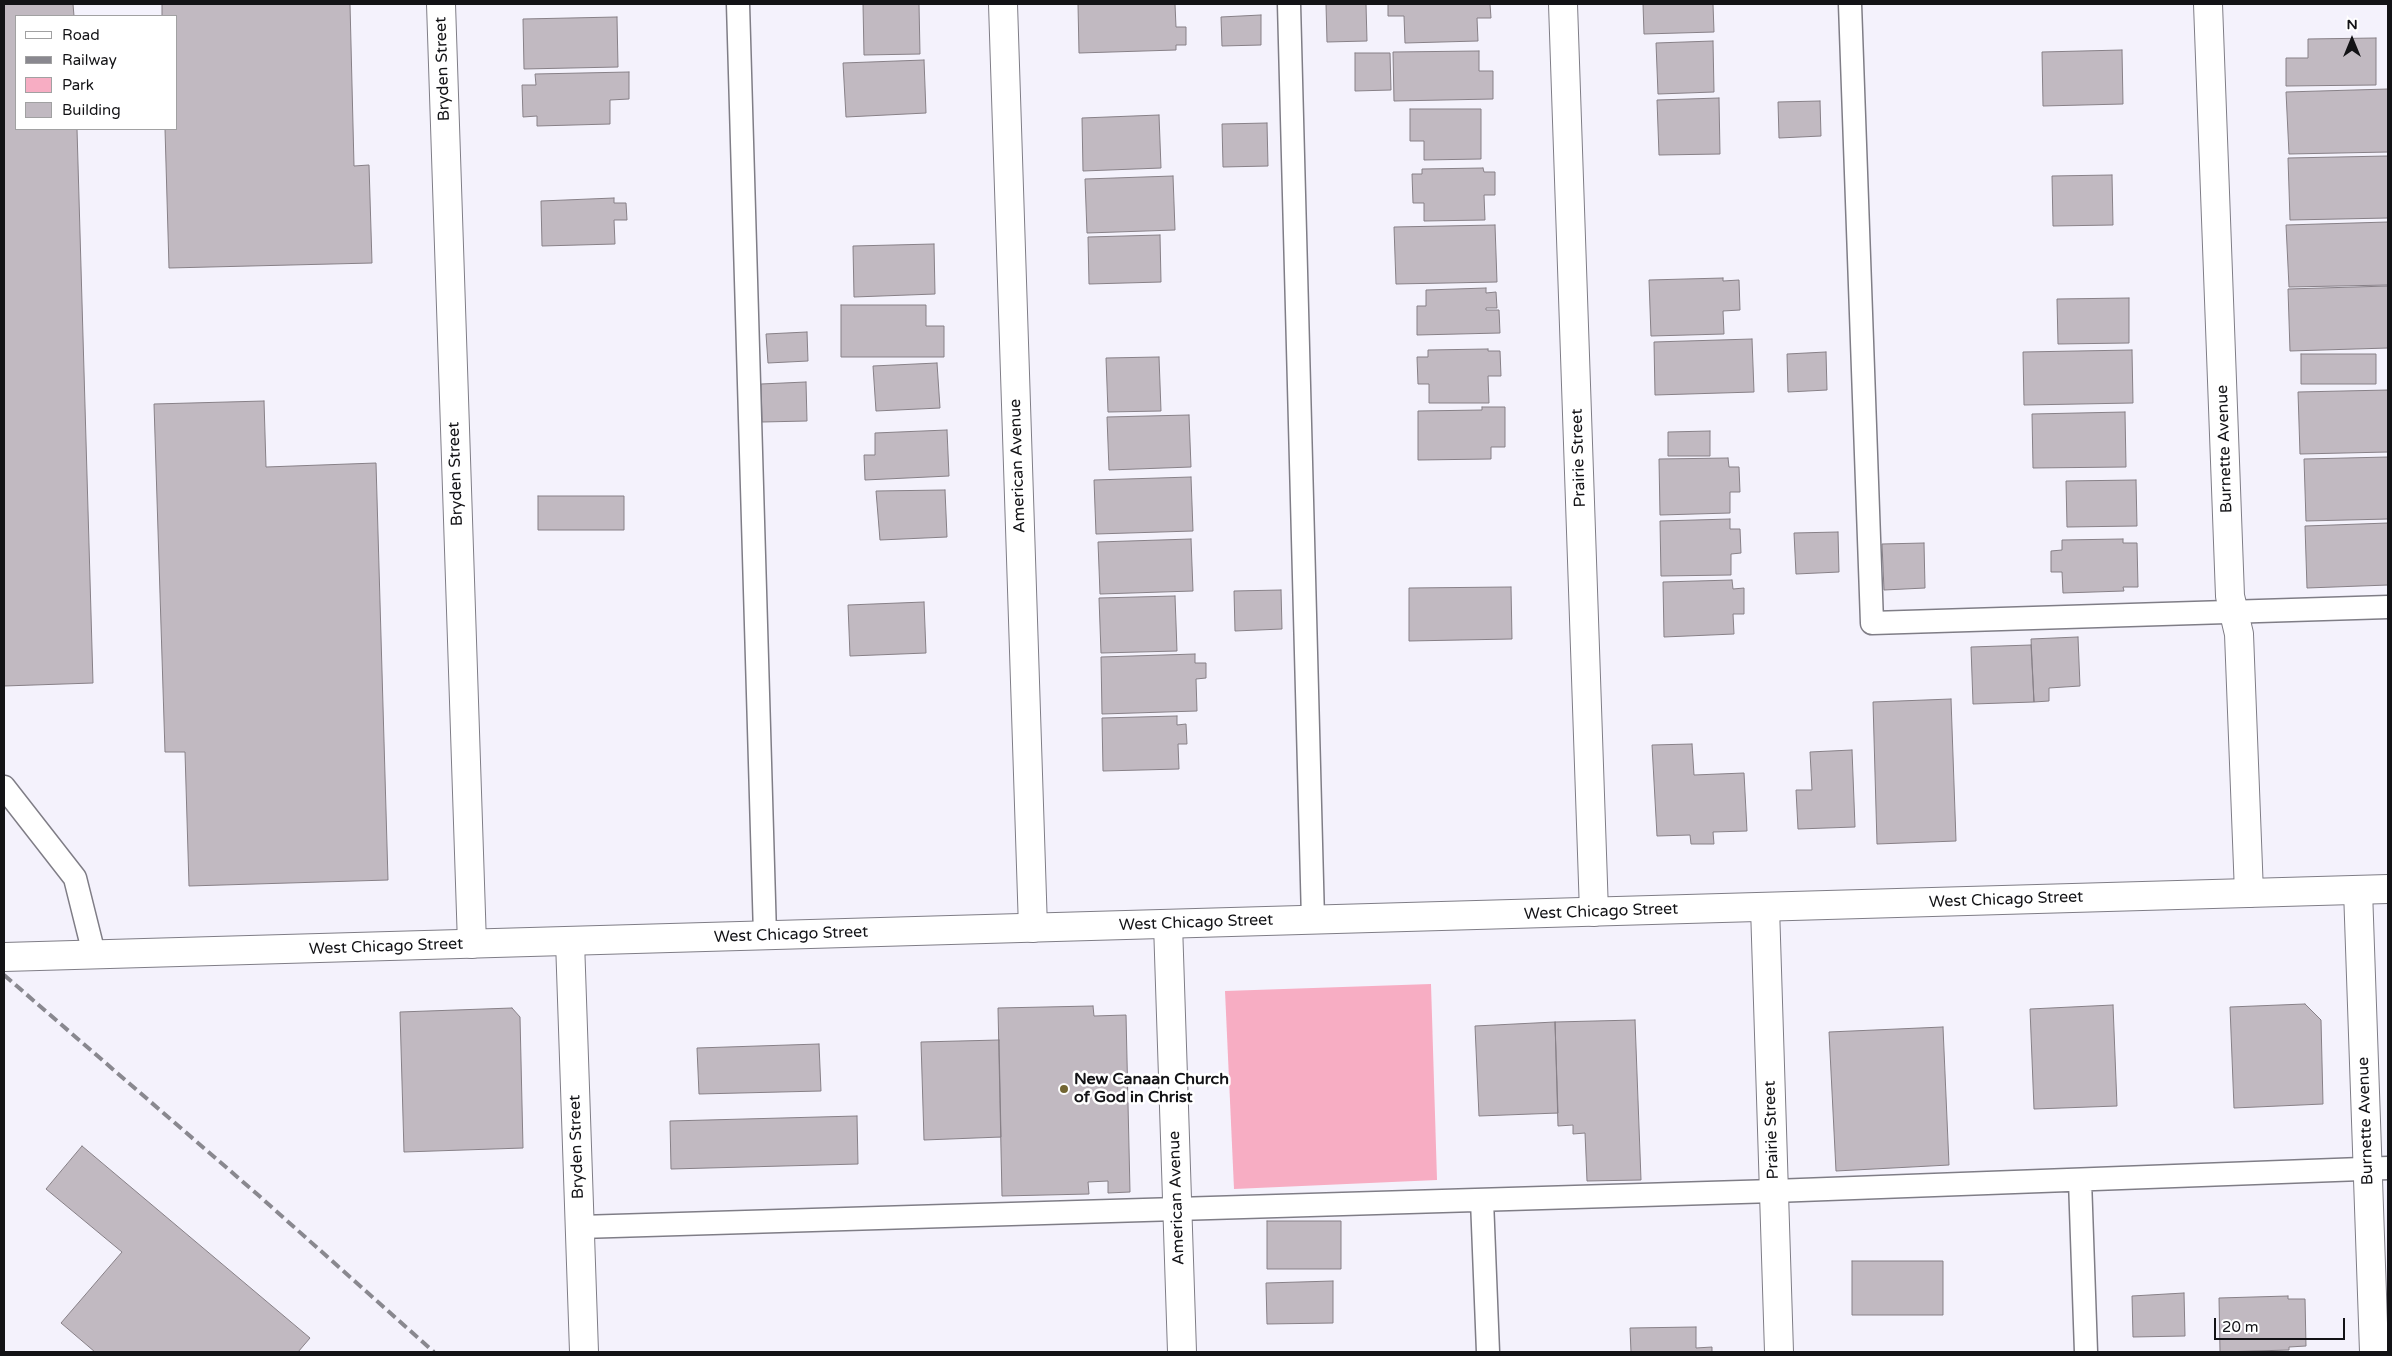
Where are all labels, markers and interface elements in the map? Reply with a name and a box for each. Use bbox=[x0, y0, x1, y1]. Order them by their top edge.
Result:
legend bbox=[15, 15, 178, 130]
north arrow bbox=[2327, 15, 2377, 65]
text: N bbox=[2346, 16, 2358, 33]
street label: Bryden Street bbox=[432, 17, 454, 121]
text: Road bbox=[62, 26, 100, 44]
text: Railway bbox=[62, 51, 117, 69]
text: Park bbox=[62, 76, 94, 94]
text: Building bbox=[62, 101, 121, 119]
street label: Burnette Avenue bbox=[2213, 385, 2237, 513]
street label: American Avenue bbox=[1006, 399, 1030, 533]
street label: Prairie Street bbox=[1568, 408, 1590, 508]
street label: Bryden Street bbox=[445, 422, 467, 526]
street label: West Chicago Street bbox=[1928, 888, 2084, 912]
street label: West Chicago Street bbox=[1523, 900, 1679, 924]
street label: West Chicago Street bbox=[1118, 911, 1274, 935]
street label: West Chicago Street bbox=[713, 923, 869, 947]
street label: West Chicago Street bbox=[308, 935, 464, 959]
street label: Burnette Avenue bbox=[2354, 1057, 2378, 1185]
place label: New Canaan Church of God in Christ bbox=[1074, 1070, 1229, 1108]
street label: Prairie Street bbox=[1761, 1080, 1783, 1180]
marker: New Canaan Church of God in Christ bbox=[1058, 1083, 1070, 1095]
street label: Bryden Street bbox=[566, 1095, 588, 1199]
street label: American Avenue bbox=[1165, 1131, 1189, 1265]
scale bar bbox=[2217, 1308, 2348, 1340]
text: 20 m bbox=[2222, 1318, 2259, 1336]

